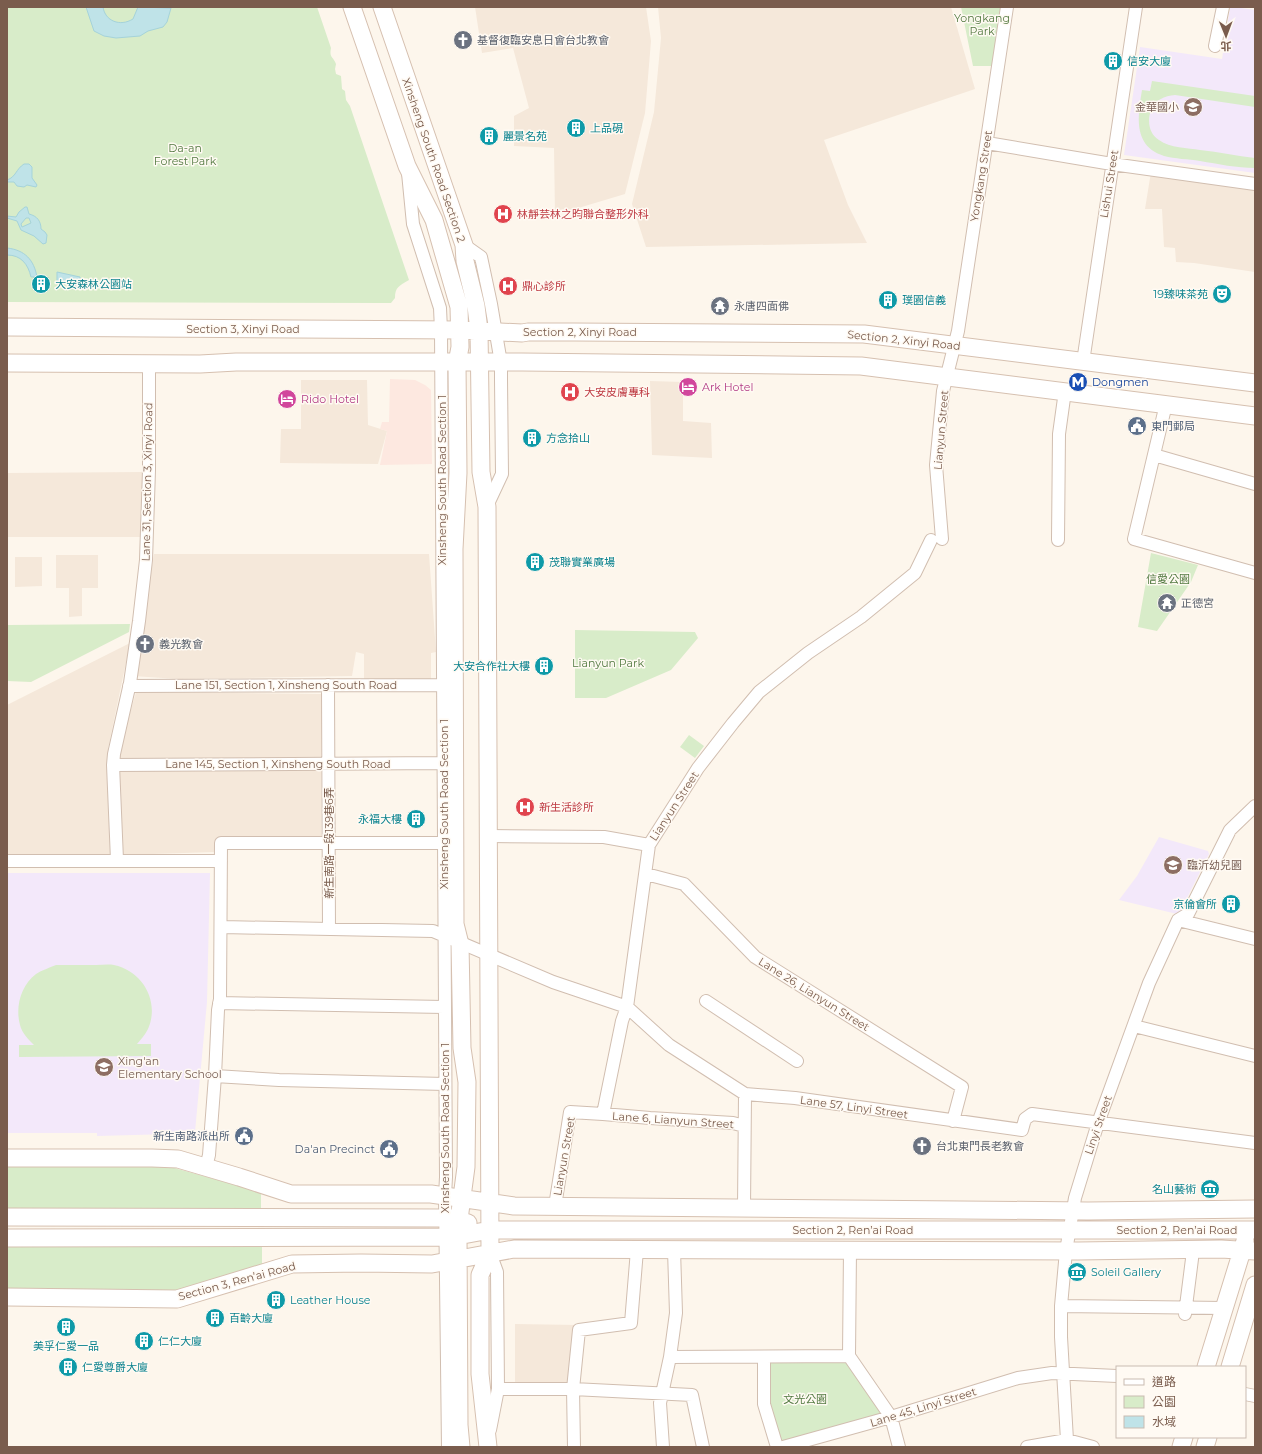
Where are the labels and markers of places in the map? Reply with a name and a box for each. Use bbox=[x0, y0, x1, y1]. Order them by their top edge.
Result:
church icon: 基督復臨安息日會台北教會 bbox=[452, 29, 474, 51]
place label: 基督復臨安息日會台北教會 bbox=[477, 33, 609, 47]
building icon: 信安大廈 bbox=[1102, 50, 1124, 72]
place label: 信安大廈 bbox=[1127, 54, 1171, 68]
school or university icon: 金華國小 bbox=[1182, 96, 1204, 118]
place label: 金華國小 bbox=[1135, 100, 1179, 114]
building icon: 上品硯 bbox=[565, 117, 587, 139]
place label: 上品硯 bbox=[590, 121, 623, 135]
building icon: 麗景名苑 bbox=[478, 125, 500, 147]
place label: 麗景名苑 bbox=[503, 129, 547, 143]
hospital icon: 林靜芸林之昀聯合整形外科 bbox=[492, 203, 514, 225]
place label: 林靜芸林之昀聯合整形外科 bbox=[517, 207, 649, 221]
building icon: 大安森林公園站 bbox=[30, 273, 52, 295]
hospital icon: 鼎心診所 bbox=[497, 275, 519, 297]
place label: 大安森林公園站 bbox=[55, 277, 132, 291]
place label: 鼎心診所 bbox=[522, 279, 566, 293]
theatre icon: 19臻味茶苑 bbox=[1211, 283, 1233, 305]
place label: 19臻味茶苑 bbox=[1153, 287, 1208, 301]
building icon: 璞園信義 bbox=[877, 289, 899, 311]
place label: 璞園信義 bbox=[902, 293, 946, 307]
temple icon: 永唐四面佛 bbox=[709, 295, 731, 317]
place label: 永唐四面佛 bbox=[734, 299, 789, 313]
metro station icon: Dongmen bbox=[1067, 371, 1089, 393]
place label: Dongmen bbox=[1092, 375, 1149, 389]
hotel icon: Ark Hotel bbox=[677, 376, 699, 398]
place label: Ark Hotel bbox=[702, 380, 753, 394]
hospital icon: 大安皮膚專科 bbox=[559, 381, 581, 403]
place label: 大安皮膚專科 bbox=[584, 385, 650, 399]
hotel icon: Rido Hotel bbox=[276, 388, 298, 410]
place label: Rido Hotel bbox=[301, 392, 359, 406]
public building icon: 東門郵局 bbox=[1126, 415, 1148, 437]
place label: 東門郵局 bbox=[1151, 419, 1195, 433]
building icon: 方念拾山 bbox=[521, 427, 543, 449]
place label: 方念拾山 bbox=[546, 431, 590, 445]
building icon: 茂聯實業廣場 bbox=[524, 551, 546, 573]
place label: 茂聯實業廣場 bbox=[549, 555, 615, 569]
temple icon: 正德宮 bbox=[1156, 592, 1178, 614]
place label: 正德宮 bbox=[1181, 596, 1214, 610]
church icon: 義光教會 bbox=[134, 633, 156, 655]
place label: 義光教會 bbox=[159, 637, 203, 651]
building icon: 大安合作社大樓 bbox=[533, 655, 555, 677]
place label: 大安合作社大樓 bbox=[453, 659, 530, 673]
hospital icon: 新生活診所 bbox=[514, 796, 536, 818]
place label: 新生活診所 bbox=[539, 800, 594, 814]
building icon: 永福大樓 bbox=[405, 808, 427, 830]
place label: 永福大樓 bbox=[358, 812, 402, 826]
school or university icon: 臨沂幼兒園 bbox=[1162, 854, 1184, 876]
place label: 臨沂幼兒園 bbox=[1187, 858, 1242, 872]
building icon: 京倫會所 bbox=[1220, 893, 1242, 915]
place label: 京倫會所 bbox=[1173, 897, 1217, 911]
place label: Xing'an Elementary School bbox=[118, 1054, 222, 1081]
school or university icon: Xing'an Elementary School bbox=[93, 1056, 115, 1078]
public building icon: 新生南路派出所 bbox=[233, 1125, 255, 1147]
place label: 新生南路派出所 bbox=[153, 1129, 230, 1143]
church icon: 台北東門長老教會 bbox=[911, 1135, 933, 1157]
public building icon: Da'an Precinct bbox=[378, 1138, 400, 1160]
place label: 台北東門長老教會 bbox=[936, 1139, 1024, 1153]
place label: Da'an Precinct bbox=[295, 1142, 376, 1156]
museum icon: 名山藝術 bbox=[1199, 1178, 1221, 1200]
place label: 名山藝術 bbox=[1152, 1182, 1196, 1196]
museum icon: Soleil Gallery bbox=[1066, 1261, 1088, 1283]
place label: Soleil Gallery bbox=[1091, 1265, 1161, 1279]
building icon: Leather House bbox=[265, 1289, 287, 1311]
place label: Leather House bbox=[290, 1293, 371, 1307]
building icon: 百齡大廈 bbox=[204, 1307, 226, 1329]
place label: 百齡大廈 bbox=[229, 1311, 273, 1325]
building icon: 美孚仁愛一品 bbox=[55, 1316, 77, 1338]
building icon: 仁仁大廈 bbox=[133, 1330, 155, 1352]
place label: 仁仁大廈 bbox=[158, 1334, 202, 1348]
place label: 美孚仁愛一品 bbox=[33, 1339, 99, 1353]
building icon: 仁愛尊爵大廈 bbox=[57, 1356, 79, 1378]
place label: 仁愛尊爵大廈 bbox=[82, 1360, 148, 1374]

